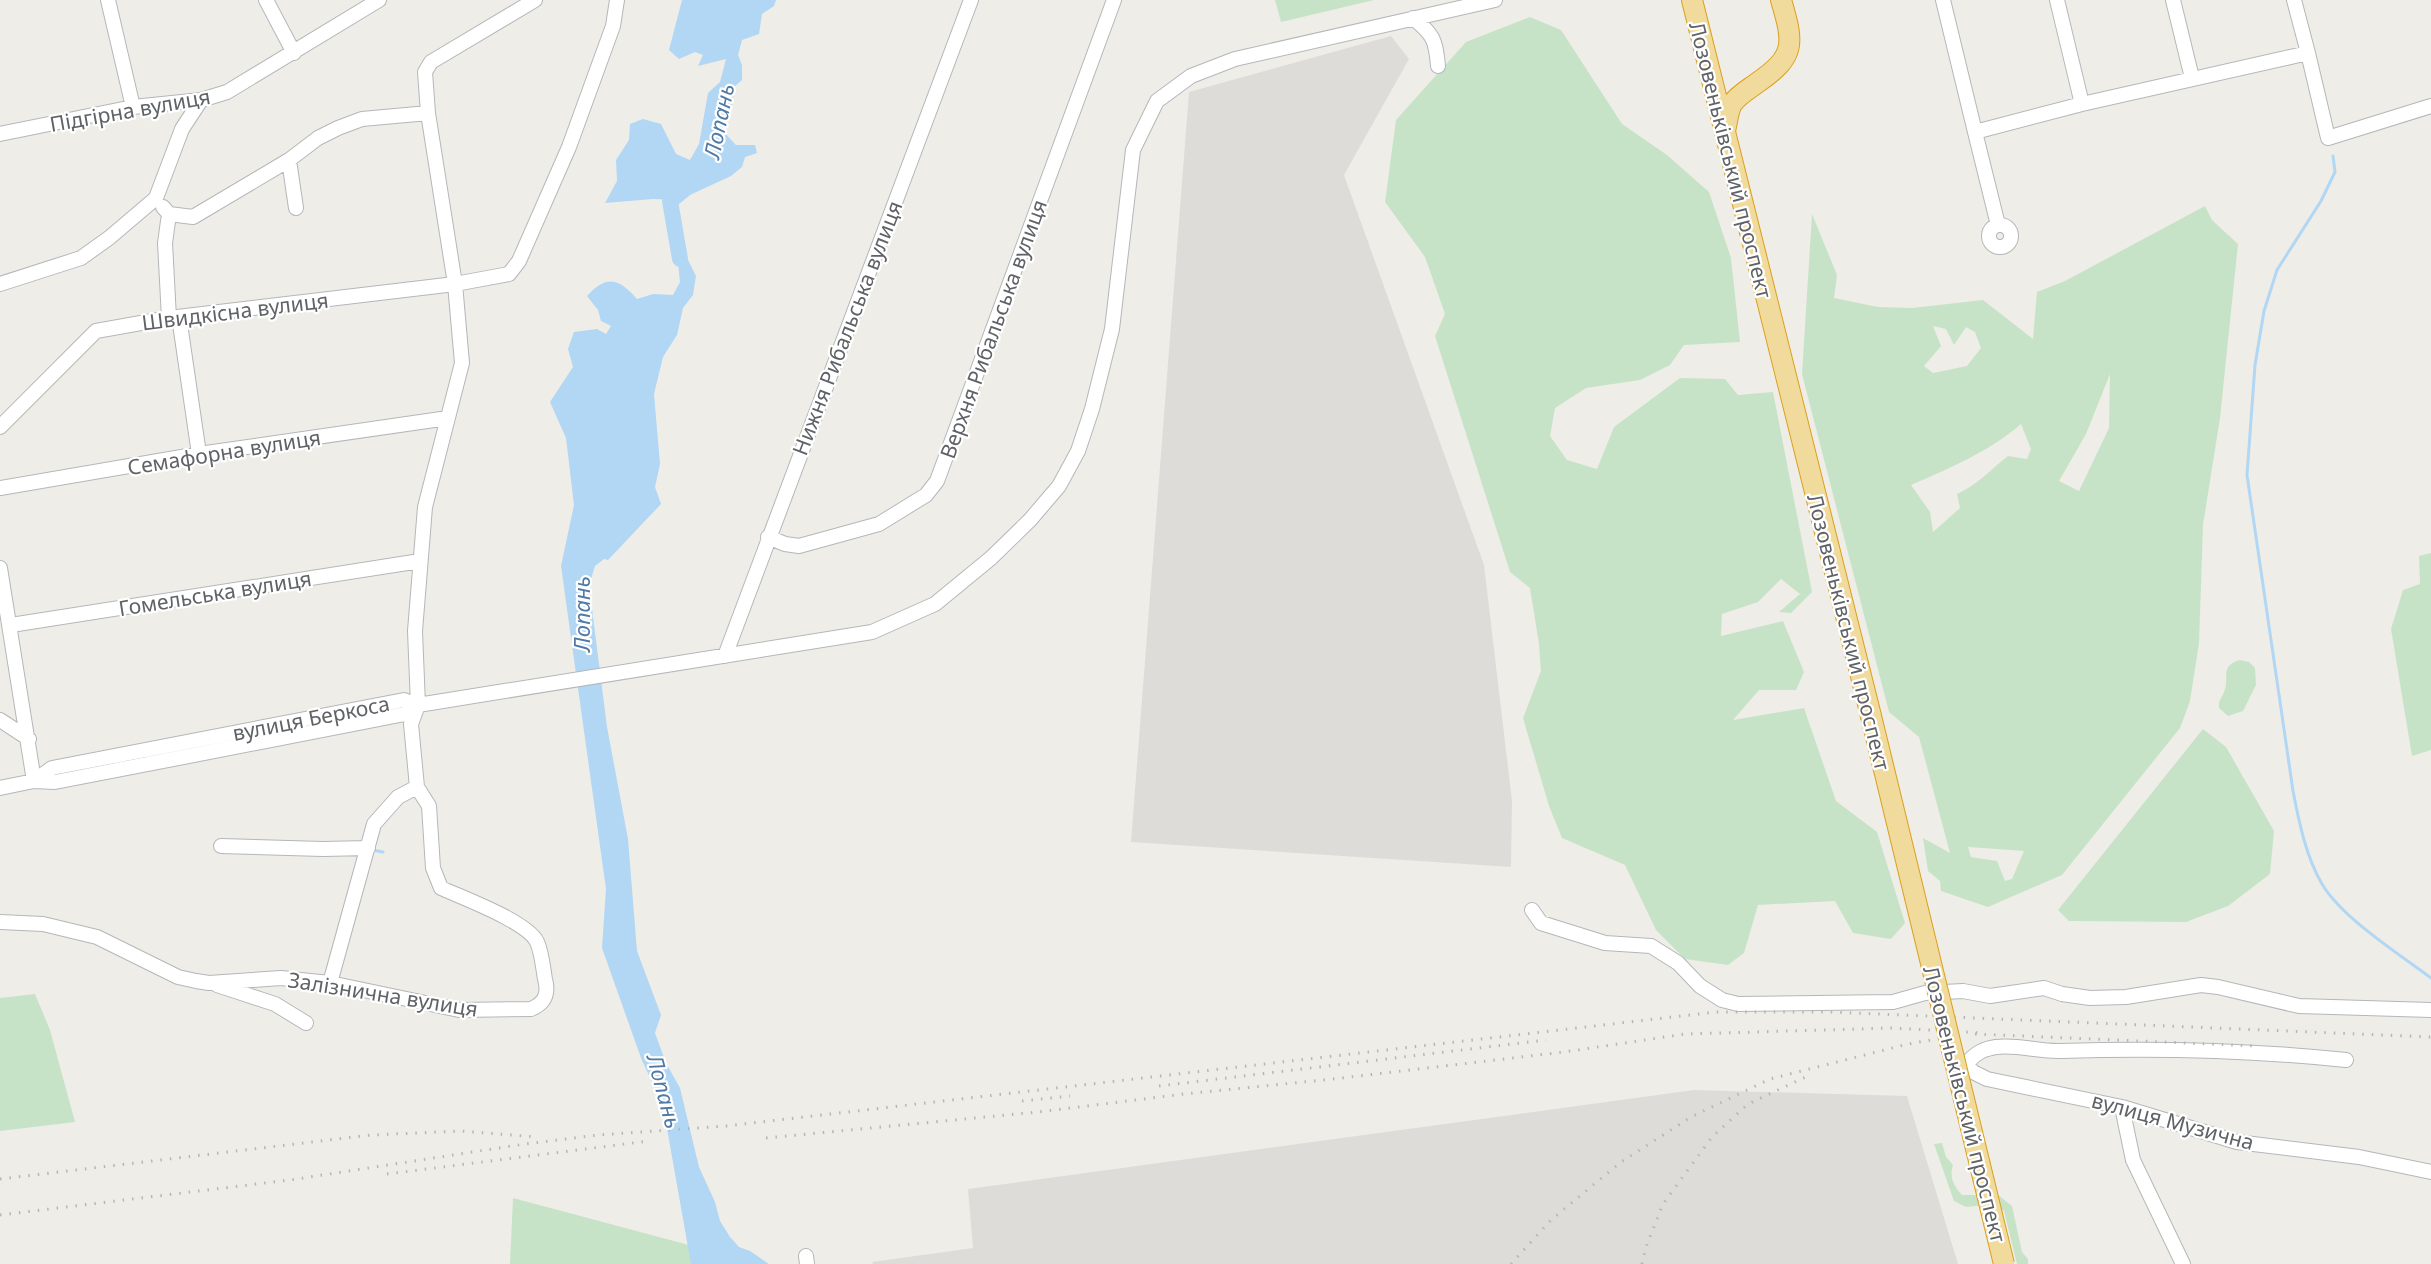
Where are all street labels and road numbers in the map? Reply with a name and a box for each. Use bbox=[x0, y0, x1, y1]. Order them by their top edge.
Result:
street label: Лозовеньківський проспект bbox=[1683, 19, 1779, 301]
street label: Підгірна вулиця bbox=[48, 82, 212, 138]
street label: Верхня Рибальська вулиця bbox=[933, 196, 1053, 462]
street label: Нижня Рибальська вулиця bbox=[786, 197, 908, 459]
street label: Швидкісна вулиця bbox=[140, 286, 330, 336]
street label: Семафорна вулиця bbox=[125, 423, 323, 481]
street label: Лозовеньківський проспект bbox=[1801, 491, 1897, 773]
street label: Гомельська вулиця bbox=[116, 564, 314, 622]
street label: вулиця Беркоса bbox=[230, 689, 392, 747]
street label: Лозовеньківський проспект bbox=[1917, 963, 2013, 1245]
street label: Залізнична вулиця bbox=[286, 965, 480, 1023]
street label: вулиця Музична bbox=[2089, 1086, 2257, 1156]

